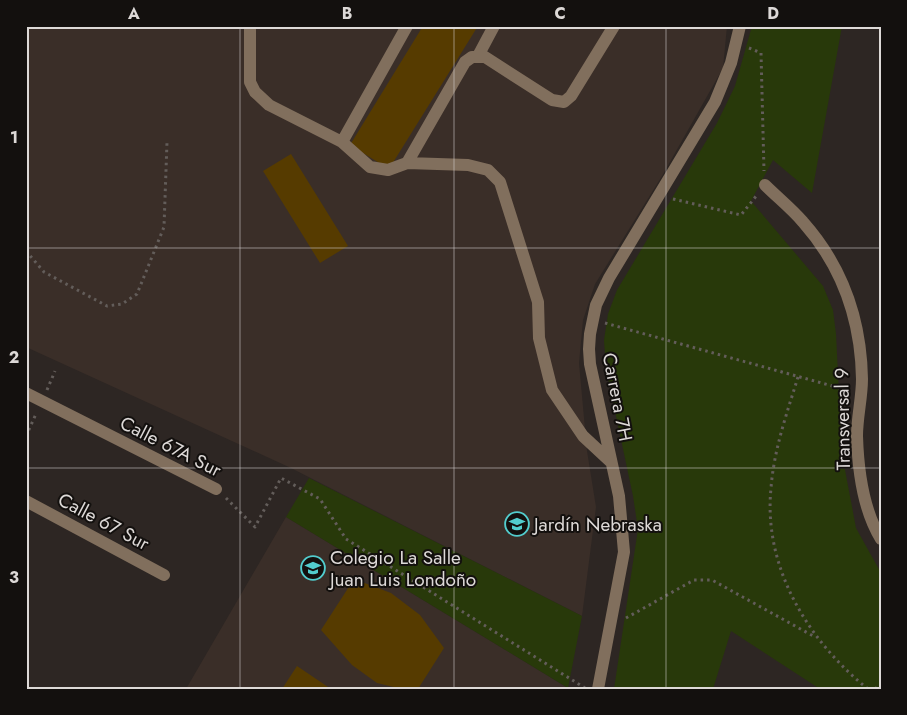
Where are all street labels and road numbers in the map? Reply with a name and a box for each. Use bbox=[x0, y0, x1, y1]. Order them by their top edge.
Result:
street label: Carrera 7H bbox=[596, 351, 639, 444]
street label: Transversal 9 bbox=[828, 367, 857, 471]
street label: Calle 67A Sur bbox=[115, 409, 227, 484]
street label: Calle 67 Sur bbox=[53, 486, 155, 557]

